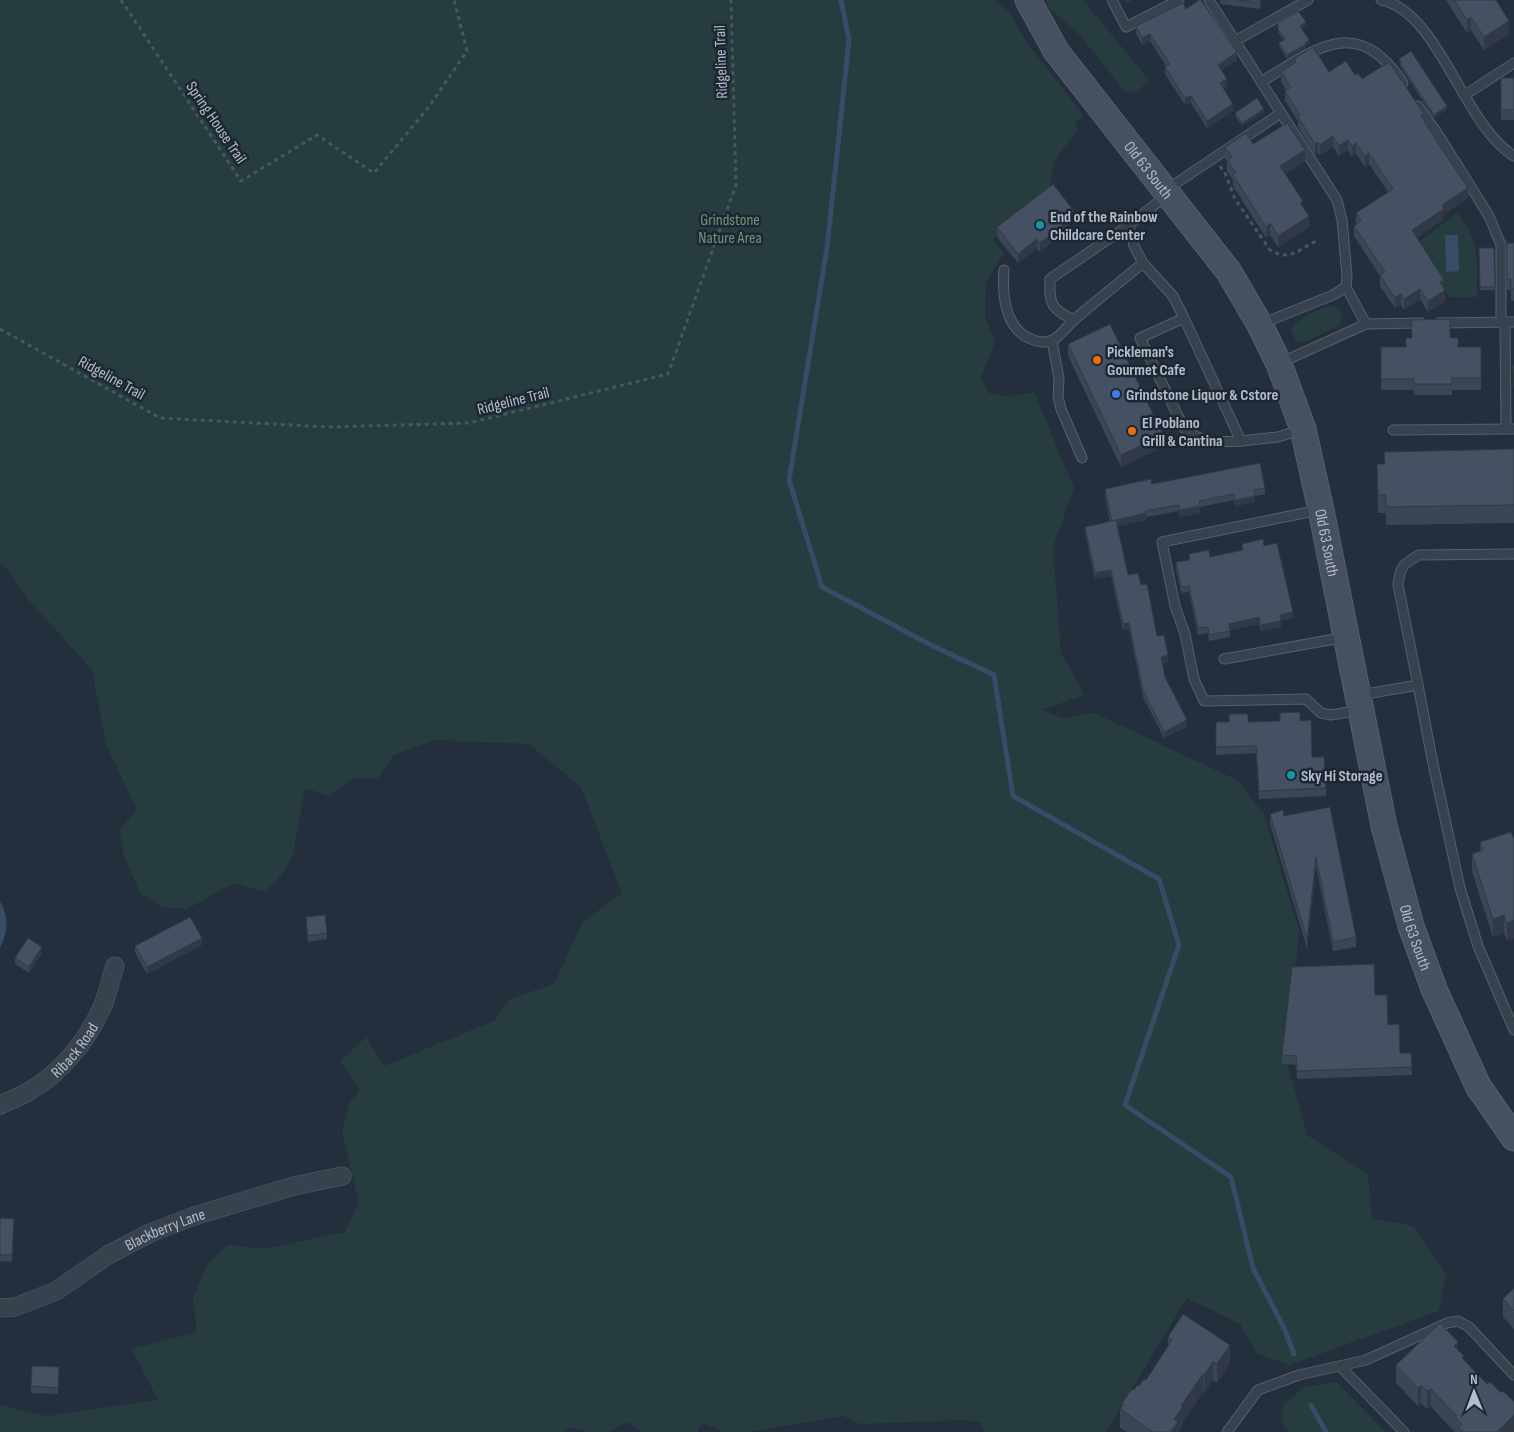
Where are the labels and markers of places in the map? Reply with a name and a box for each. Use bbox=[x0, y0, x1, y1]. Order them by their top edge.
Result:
place label: End of the Rainbow Childcare Center bbox=[1050, 208, 1158, 245]
marker: End of the Rainbow Childcare Center bbox=[1034, 219, 1046, 231]
place label: Pickleman's Gourmet Cafe bbox=[1107, 343, 1186, 380]
marker: Pickleman's Gourmet Cafe bbox=[1091, 354, 1103, 366]
place label: Grindstone Liquor & Cstore bbox=[1126, 386, 1278, 405]
marker: Grindstone Liquor & Cstore bbox=[1110, 388, 1122, 400]
place label: El Poblano Grill & Cantina bbox=[1142, 414, 1223, 451]
marker: El Poblano Grill & Cantina bbox=[1126, 425, 1138, 437]
place label: Sky Hi Storage bbox=[1301, 767, 1383, 786]
marker: Sky Hi Storage bbox=[1285, 769, 1297, 781]

